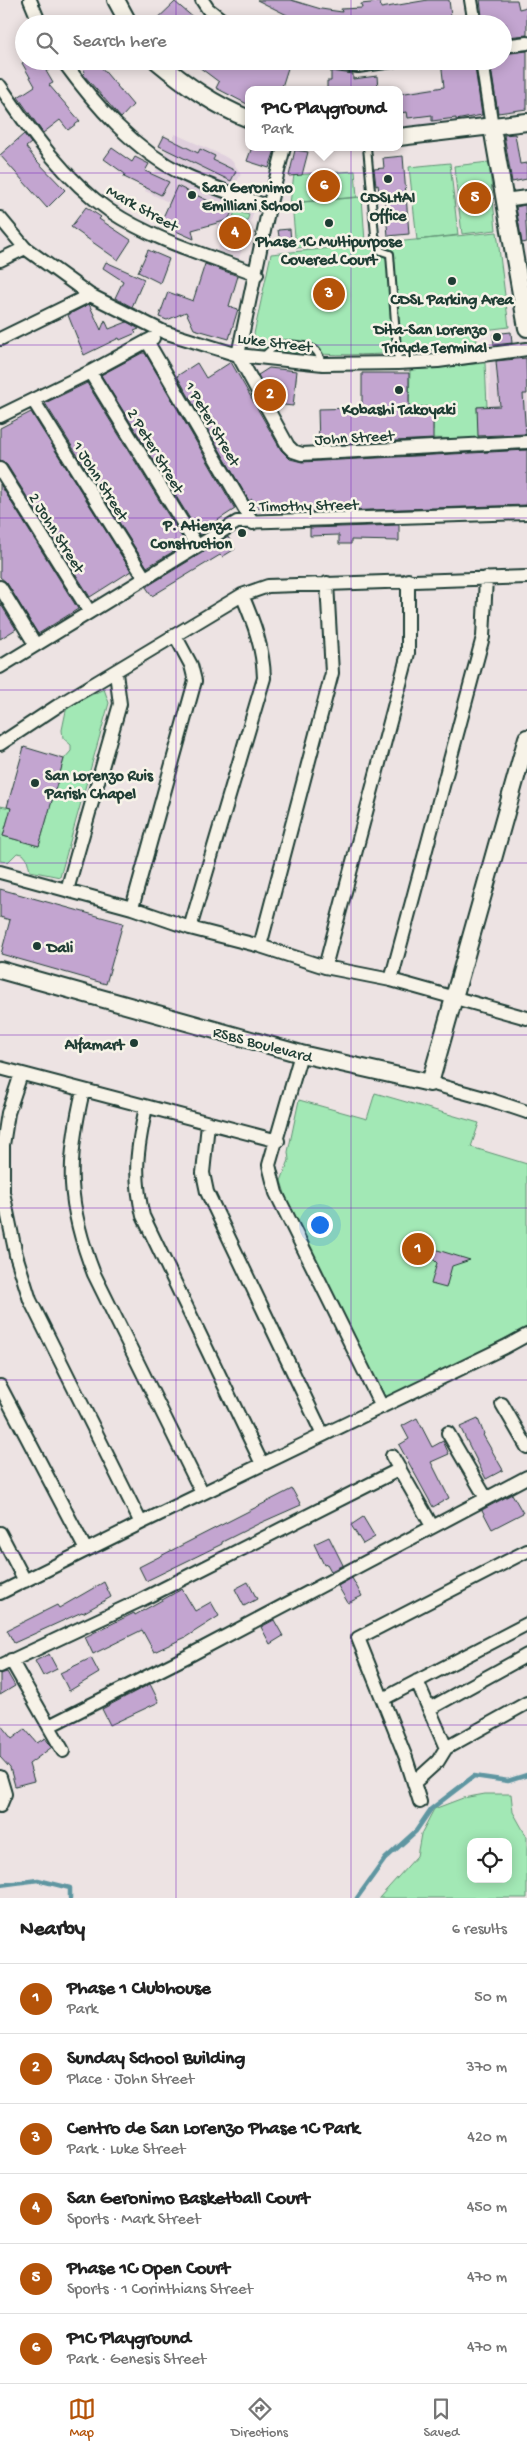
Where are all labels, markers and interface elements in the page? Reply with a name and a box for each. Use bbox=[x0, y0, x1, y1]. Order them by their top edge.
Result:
search box bbox=[15, 15, 512, 70]
icon: search bbox=[33, 29, 61, 57]
text: Search here bbox=[73, 31, 167, 54]
popup bbox=[245, 86, 403, 151]
text: P1C Playground bbox=[262, 98, 386, 121]
text: Park bbox=[262, 121, 293, 140]
pin: 6 bbox=[308, 167, 340, 205]
marker: CDSLHAI Office bbox=[382, 173, 394, 185]
pin: 5 bbox=[459, 179, 491, 217]
place label: San Geronimo Emilliani School bbox=[202, 180, 303, 217]
street label: Mark Street bbox=[102, 183, 182, 238]
marker: San Geronimo Emilliani School bbox=[186, 189, 198, 201]
place label: CDSLHAI Office bbox=[360, 190, 416, 227]
pin: 4 bbox=[219, 214, 251, 252]
marker: Phase 1C Multipurpose Covered Court bbox=[323, 217, 335, 229]
place label: Phase 1C Multipurpose Covered Court bbox=[255, 234, 403, 271]
pin: 3 bbox=[313, 275, 345, 313]
marker: CDSL Parking Area bbox=[446, 275, 458, 287]
place label: CDSL Parking Area bbox=[390, 292, 515, 311]
place label: Dita-San Lorenzo Tricycle Terminal bbox=[372, 322, 488, 359]
street label: Luke Street bbox=[236, 330, 315, 359]
marker: Dita-San Lorenzo Tricycle Terminal bbox=[491, 331, 503, 343]
pin: 2 bbox=[254, 376, 286, 414]
street label: 1 Peter Street bbox=[179, 378, 243, 472]
marker: Kobashi Takoyaki bbox=[393, 384, 405, 396]
place label: Kobashi Takoyaki bbox=[341, 402, 457, 421]
street label: 2 Peter Street bbox=[121, 406, 188, 499]
street label: John Street bbox=[314, 428, 396, 451]
street label: 1 John Street bbox=[67, 438, 132, 526]
street label: 2 John Street bbox=[23, 490, 88, 579]
street label: 2 Timothy Street bbox=[248, 497, 360, 518]
place label: P. Atienza Construction bbox=[149, 518, 233, 555]
marker: P. Atienza Construction bbox=[236, 527, 248, 539]
place label: San Lorenzo Ruis Parish Chapel bbox=[44, 768, 154, 805]
marker: San Lorenzo Ruis Parish Chapel bbox=[29, 777, 41, 789]
marker: Dali bbox=[31, 940, 43, 952]
place label: Dali bbox=[45, 940, 74, 959]
street label: RSBS Boulevard bbox=[210, 1024, 315, 1069]
place label: Alfamart bbox=[64, 1036, 125, 1056]
marker: Alfamart bbox=[128, 1037, 140, 1049]
your location bbox=[307, 1212, 333, 1238]
pin: 1 bbox=[402, 1230, 434, 1268]
map controls bbox=[467, 1838, 512, 1883]
button: locate bbox=[467, 1838, 512, 1883]
text: Nearby bbox=[20, 1918, 85, 1943]
text: 6 results bbox=[452, 1921, 507, 1940]
text: Phase 1 Clubhouse bbox=[67, 1978, 211, 2001]
text: 1 bbox=[33, 1989, 39, 2008]
text: 50 m bbox=[474, 1989, 507, 2008]
text: Park bbox=[67, 2001, 98, 2020]
text: Sunday School Building bbox=[67, 2048, 245, 2071]
text: 2 bbox=[32, 2059, 40, 2078]
text: 370 m bbox=[466, 2059, 507, 2078]
text: Place · John Street bbox=[67, 2071, 194, 2090]
text: Centro de San Lorenzo Phase 1C Park bbox=[67, 2118, 360, 2141]
text: 3 bbox=[32, 2129, 40, 2148]
text: 420 m bbox=[467, 2129, 507, 2148]
text: Park · Luke Street bbox=[67, 2141, 185, 2160]
text: San Geronimo Basketball Court bbox=[67, 2188, 310, 2211]
text: 4 bbox=[32, 2199, 40, 2218]
text: 450 m bbox=[467, 2199, 507, 2218]
text: Sports · Mark Street bbox=[67, 2211, 201, 2230]
text: Phase 1C Open Court bbox=[67, 2258, 230, 2281]
text: 5 bbox=[32, 2269, 40, 2288]
text: 470 m bbox=[467, 2269, 507, 2288]
text: Sports · 1 Corinthians Street bbox=[67, 2281, 253, 2300]
text: P1C Playground bbox=[67, 2328, 191, 2351]
text: 6 bbox=[32, 2339, 40, 2358]
text: 470 m bbox=[467, 2339, 507, 2358]
text: Park · Genesis Street bbox=[67, 2351, 206, 2370]
tab: Map bbox=[68, 2395, 96, 2442]
tab: Directions bbox=[231, 2395, 288, 2442]
tab: Saved bbox=[423, 2395, 459, 2442]

